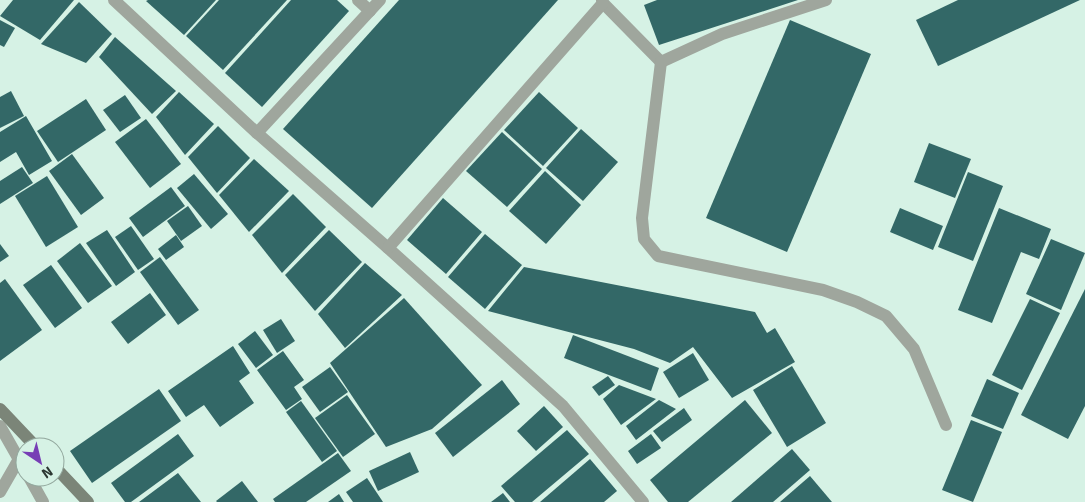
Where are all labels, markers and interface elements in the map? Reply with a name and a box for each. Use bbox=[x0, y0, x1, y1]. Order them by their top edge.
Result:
north arrow bbox=[15, 437, 65, 487]
text: N bbox=[38, 462, 56, 482]

